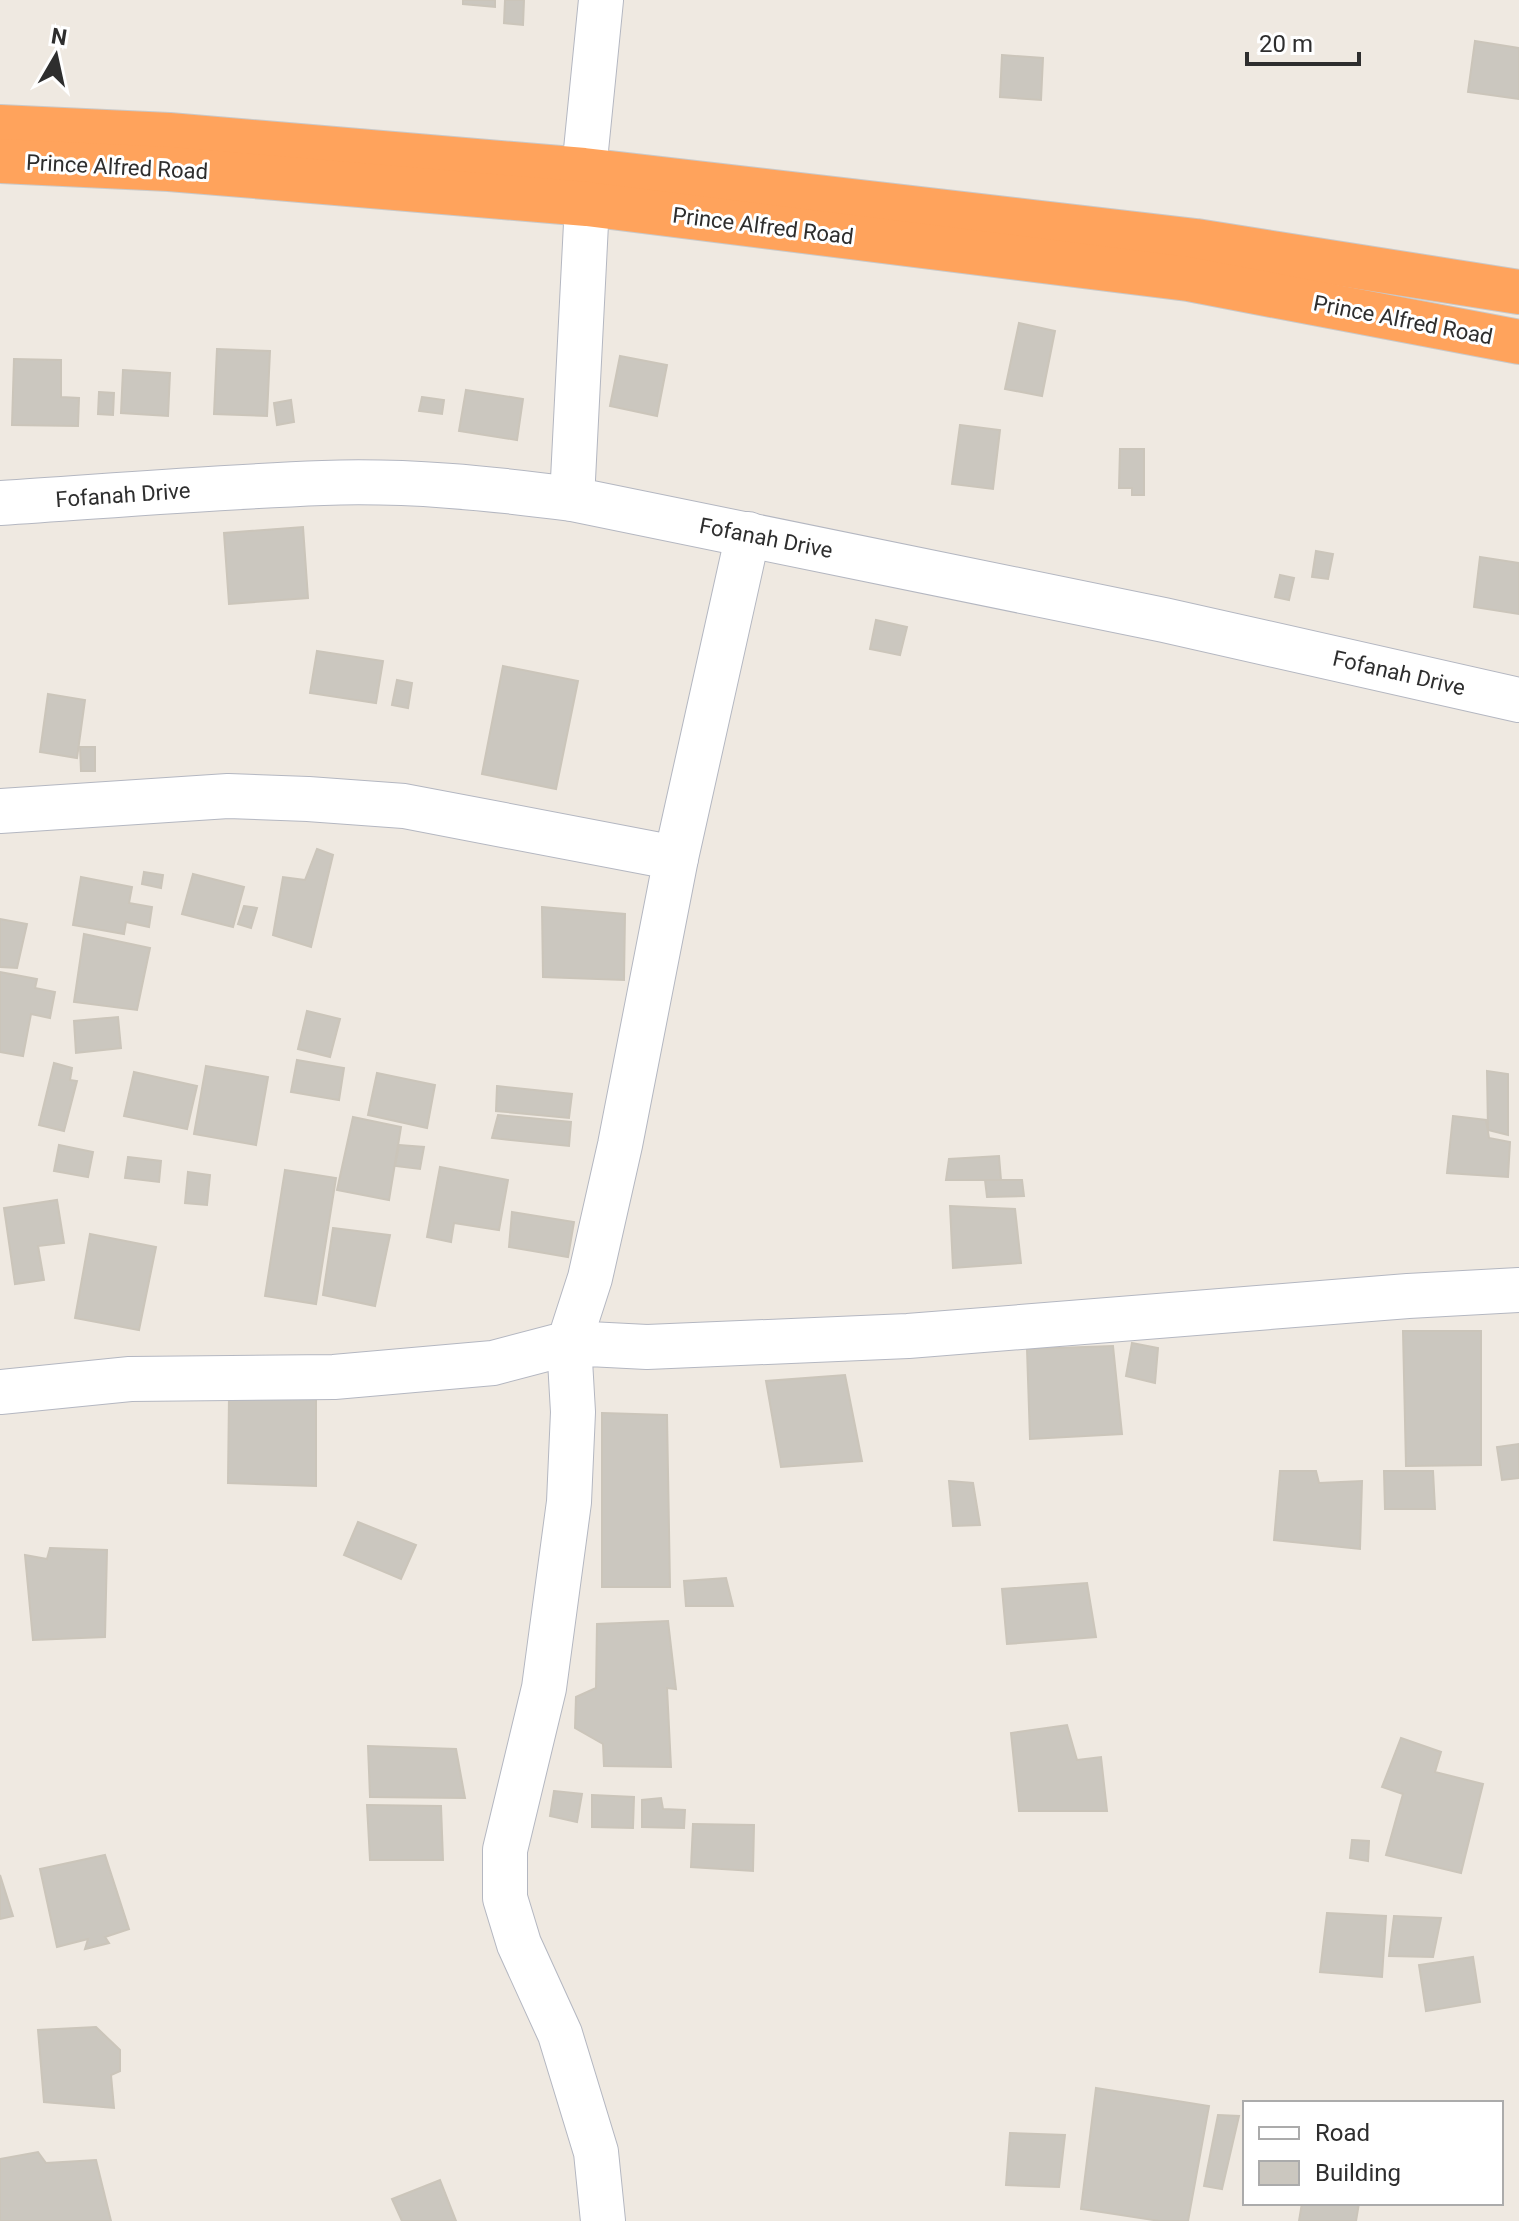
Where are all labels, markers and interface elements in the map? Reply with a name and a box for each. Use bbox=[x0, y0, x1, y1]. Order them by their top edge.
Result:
north arrow bbox=[16, 16, 96, 96]
scale bar bbox=[1247, 16, 1359, 66]
text: N bbox=[49, 23, 69, 50]
text: 20 m bbox=[1259, 30, 1313, 58]
street label: Prince Alfred Road bbox=[25, 150, 209, 184]
street label: Prince Alfred Road bbox=[671, 202, 855, 250]
street label: Prince Alfred Road bbox=[1311, 290, 1495, 350]
street label: Fofanah Drive bbox=[55, 478, 191, 512]
street label: Fofanah Drive bbox=[697, 513, 835, 563]
street label: Fofanah Drive bbox=[1330, 646, 1468, 700]
legend bbox=[1243, 2101, 1503, 2205]
text: Road bbox=[1315, 2119, 1370, 2147]
text: Building bbox=[1315, 2159, 1401, 2187]

